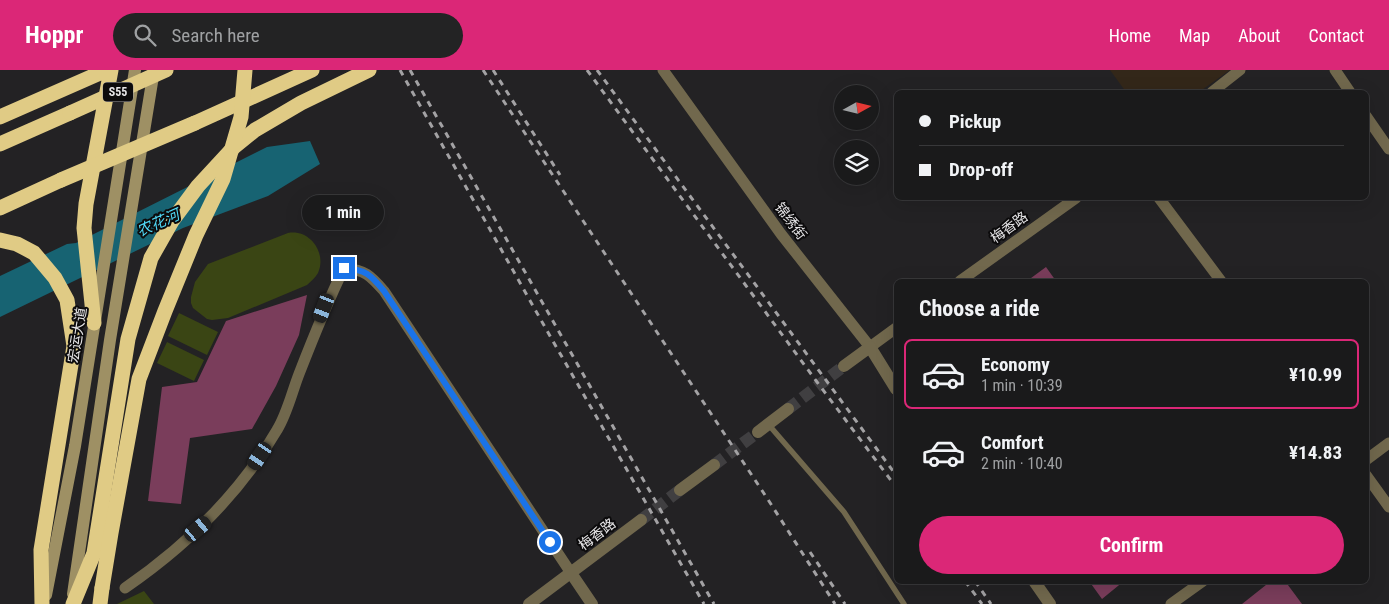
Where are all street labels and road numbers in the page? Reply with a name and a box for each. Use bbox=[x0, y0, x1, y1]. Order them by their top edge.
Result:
road number: S55 bbox=[103, 83, 133, 102]
street label: 锦绣街 bbox=[772, 199, 810, 243]
street label: 梅香路 bbox=[987, 208, 1031, 246]
street label: 宏运大道 bbox=[65, 306, 89, 364]
street label: 梅香路 bbox=[575, 515, 619, 553]

